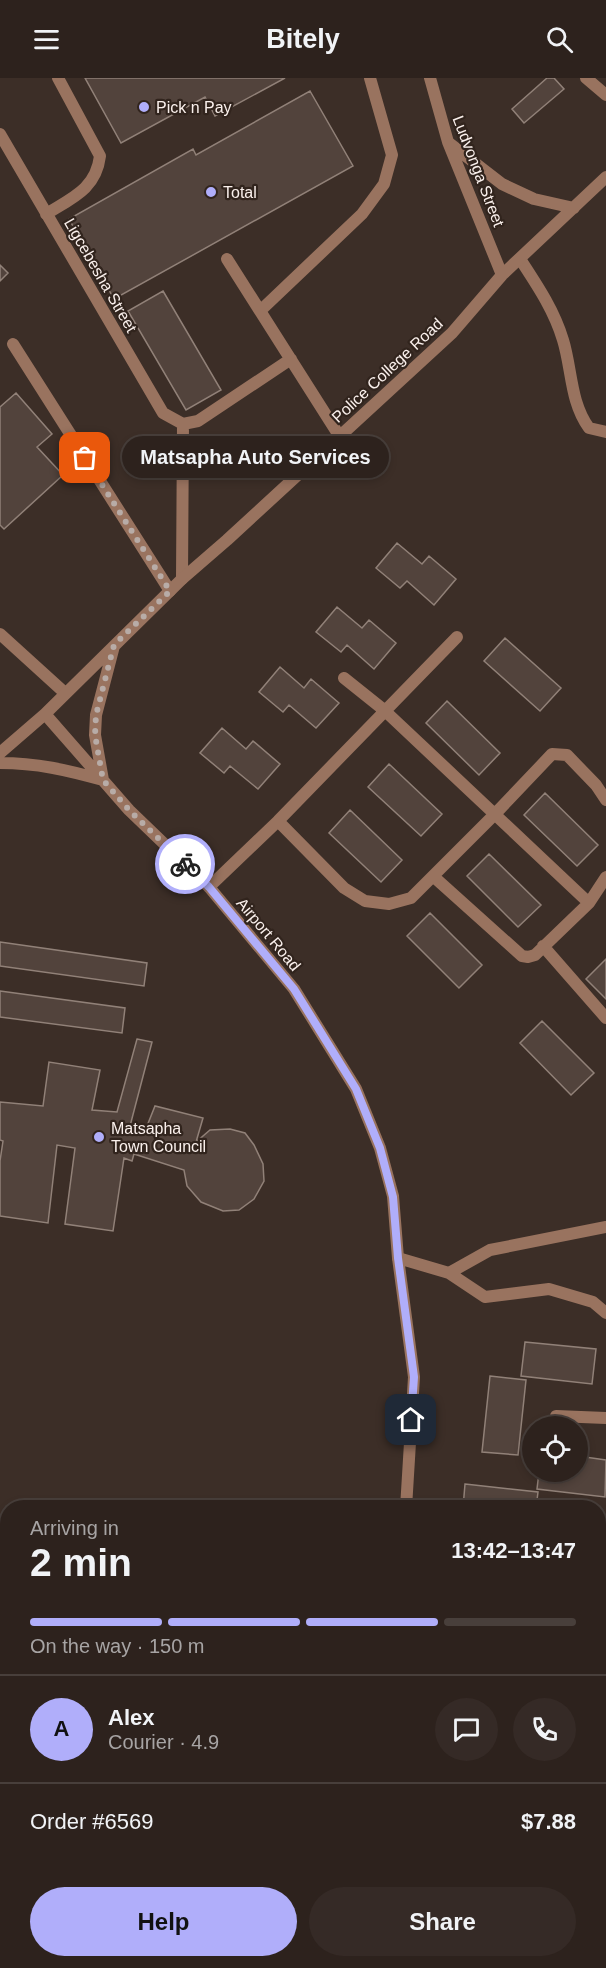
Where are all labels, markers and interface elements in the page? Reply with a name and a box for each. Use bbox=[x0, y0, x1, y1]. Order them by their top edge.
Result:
icon: menu bbox=[30, 23, 63, 56]
icon: search bbox=[543, 23, 576, 56]
text: Bitely bbox=[266, 24, 340, 54]
place label: Pick n Pay bbox=[156, 99, 232, 116]
marker: Pick n Pay bbox=[137, 100, 151, 114]
street label: Ludvonga Street bbox=[450, 113, 508, 230]
place label: Total bbox=[223, 184, 257, 201]
marker: Total bbox=[204, 185, 218, 199]
street label: Ligcebesha Street bbox=[61, 215, 140, 336]
street label: Police College Road bbox=[329, 315, 446, 426]
pin bbox=[59, 432, 110, 483]
callout: Matsapha Auto Services bbox=[121, 437, 388, 479]
icon: bag bbox=[68, 441, 101, 474]
text: Matsapha Auto Services bbox=[140, 446, 371, 468]
courier bbox=[155, 834, 215, 894]
icon: bike bbox=[169, 848, 202, 881]
street label: Airport Road bbox=[233, 894, 304, 974]
place label: Matsapha Town Council bbox=[111, 1120, 206, 1155]
marker: Matsapha Town Council bbox=[92, 1130, 106, 1144]
pin bbox=[385, 1394, 436, 1445]
icon: home bbox=[394, 1403, 427, 1436]
map controls bbox=[522, 1416, 588, 1482]
button: locate bbox=[522, 1416, 588, 1482]
text: Arriving in bbox=[30, 1517, 119, 1539]
text: 13:42–13:47 bbox=[451, 1538, 576, 1563]
text: 2 min bbox=[30, 1541, 132, 1584]
text: On the way · 150 m bbox=[30, 1635, 205, 1657]
button: chat bbox=[435, 1698, 498, 1761]
button: phone bbox=[513, 1698, 576, 1761]
text: Alex bbox=[108, 1705, 154, 1730]
text: A bbox=[54, 1716, 69, 1741]
text: Courier · 4.9 bbox=[108, 1731, 219, 1753]
text: Order #6569 bbox=[30, 1809, 154, 1834]
text: $7.88 bbox=[521, 1809, 576, 1834]
button: Help bbox=[30, 1887, 297, 1956]
button: Share bbox=[309, 1887, 576, 1956]

